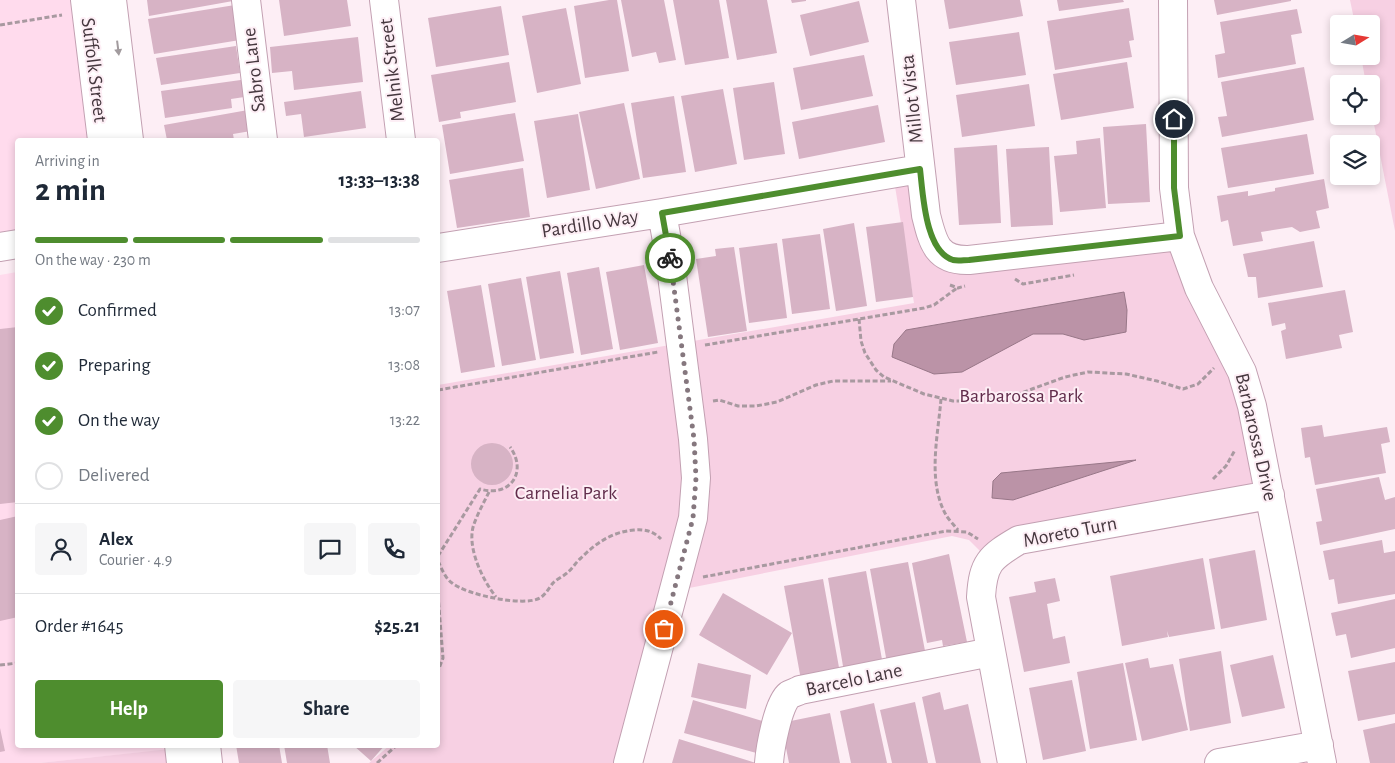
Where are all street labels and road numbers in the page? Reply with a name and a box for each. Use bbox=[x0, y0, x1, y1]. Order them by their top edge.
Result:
street label: Suffolk Street bbox=[78, 16, 110, 124]
street label: Melnik Street bbox=[376, 16, 408, 123]
street label: Sabro Lane bbox=[239, 27, 269, 113]
street label: Millot Vista bbox=[897, 54, 927, 144]
street label: Pardillo Way bbox=[540, 206, 640, 242]
street label: Barbarossa Drive bbox=[1232, 371, 1280, 503]
street label: Moreto Turn bbox=[1021, 513, 1119, 551]
street label: Barcelo Lane bbox=[804, 660, 904, 700]

